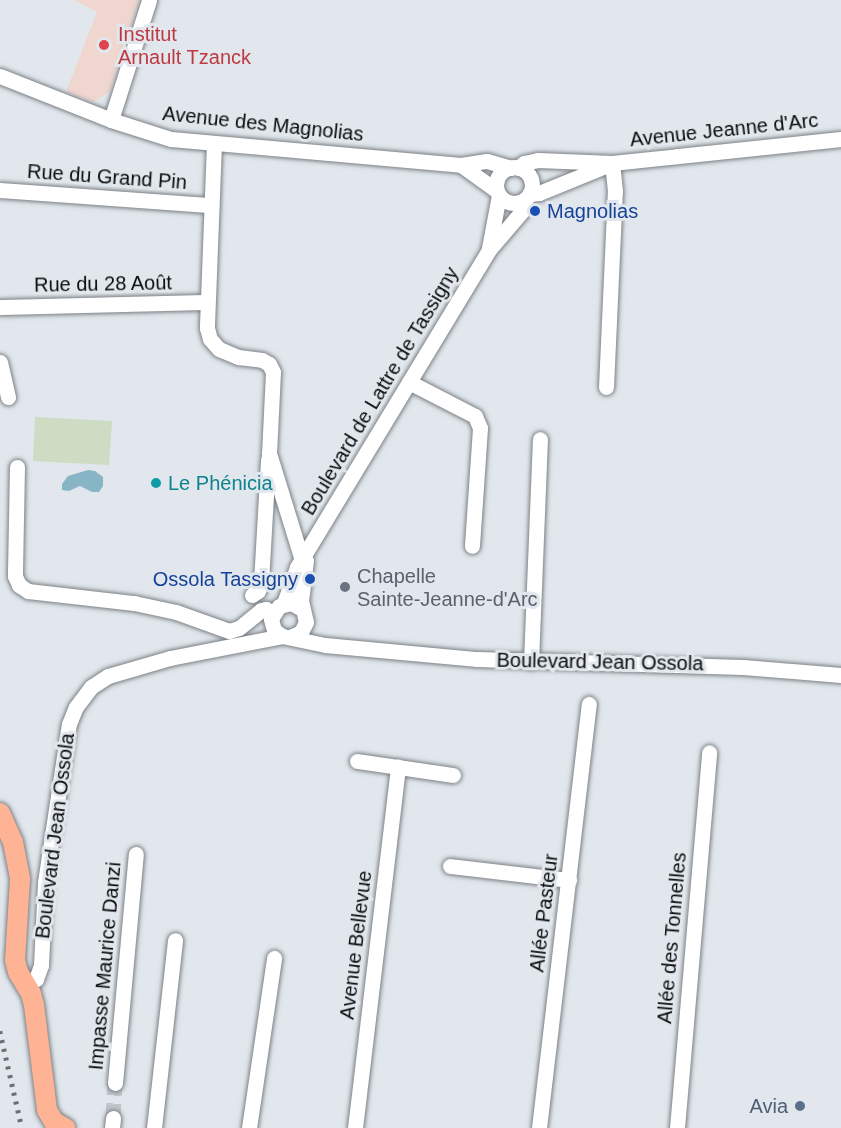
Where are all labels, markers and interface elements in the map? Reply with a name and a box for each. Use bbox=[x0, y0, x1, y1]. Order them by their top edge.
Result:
place label: Institut Arnault Tzanck bbox=[118, 22, 251, 69]
marker: Institut Arnault Tzanck bbox=[95, 36, 113, 54]
street label: Avenue des Magnolias bbox=[161, 102, 365, 146]
street label: Avenue Jeanne d'Arc bbox=[629, 108, 819, 152]
street label: Rue du Grand Pin bbox=[26, 159, 188, 195]
place label: Magnolias bbox=[547, 199, 638, 223]
marker: Magnolias bbox=[528, 204, 542, 218]
street label: Boulevard de Lattre de Tassigny bbox=[296, 262, 464, 520]
street label: Rue du 28 Août bbox=[33, 271, 173, 297]
place label: Le Phénicia bbox=[168, 471, 273, 495]
marker: Le Phénicia bbox=[149, 476, 163, 490]
place label: Chapelle Sainte-Jeanne-d'Arc bbox=[357, 564, 538, 611]
place label: Ossola Tassigny bbox=[152, 567, 298, 591]
marker: Ossola Tassigny bbox=[303, 572, 317, 586]
marker: Chapelle Sainte-Jeanne-d'Arc bbox=[338, 580, 352, 594]
street label: Boulevard Jean Ossola bbox=[496, 648, 704, 676]
street label: Boulevard Jean Ossola bbox=[30, 732, 80, 940]
street label: Allée des Tonnelles bbox=[653, 851, 691, 1025]
street label: Allée Pasteur bbox=[525, 853, 563, 973]
street label: Impasse Maurice Danzi bbox=[84, 861, 126, 1071]
street label: Avenue Bellevue bbox=[335, 869, 377, 1021]
place label: Avia bbox=[749, 1094, 788, 1118]
marker: Avia bbox=[793, 1099, 807, 1113]

